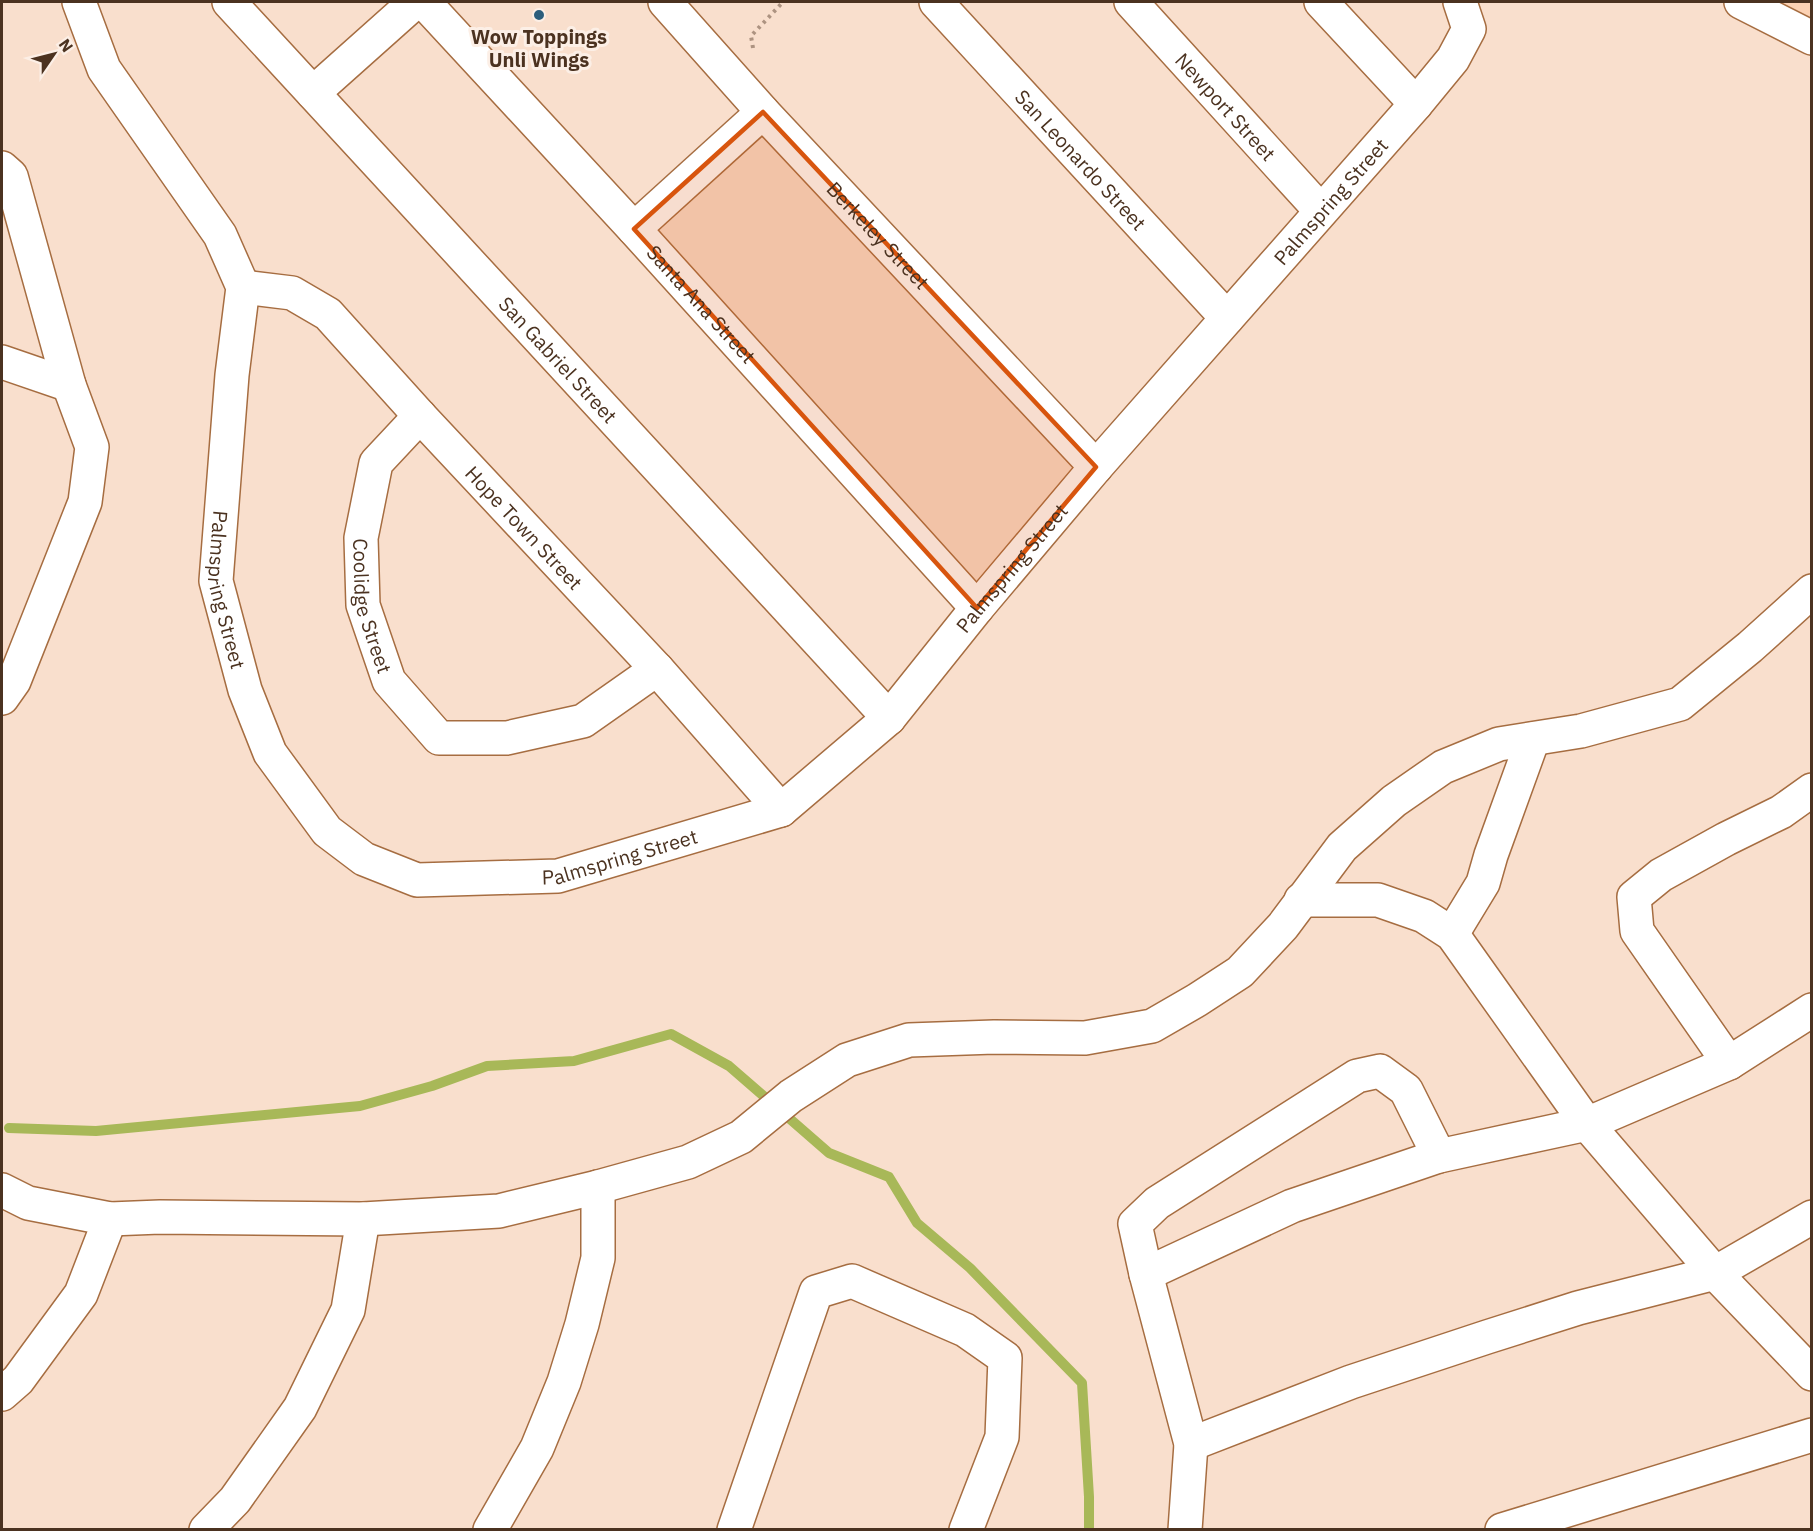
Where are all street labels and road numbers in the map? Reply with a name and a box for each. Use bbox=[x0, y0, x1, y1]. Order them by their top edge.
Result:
street label: Newport Street bbox=[1170, 46, 1282, 166]
street label: San Leonardo Street bbox=[1009, 83, 1153, 236]
street label: Palmspring Street bbox=[1267, 132, 1394, 270]
street label: Berkeley Street bbox=[821, 175, 936, 295]
street label: Santa Ana Street bbox=[641, 239, 762, 369]
street label: San Gabriel Street bbox=[493, 290, 624, 428]
street label: Hope Town Street bbox=[460, 460, 589, 595]
street label: Palmspring Street bbox=[949, 497, 1073, 638]
street label: Palmspring Street bbox=[202, 510, 252, 672]
street label: Coolidge Street bbox=[348, 538, 399, 677]
street label: Palmspring Street bbox=[541, 822, 700, 890]

